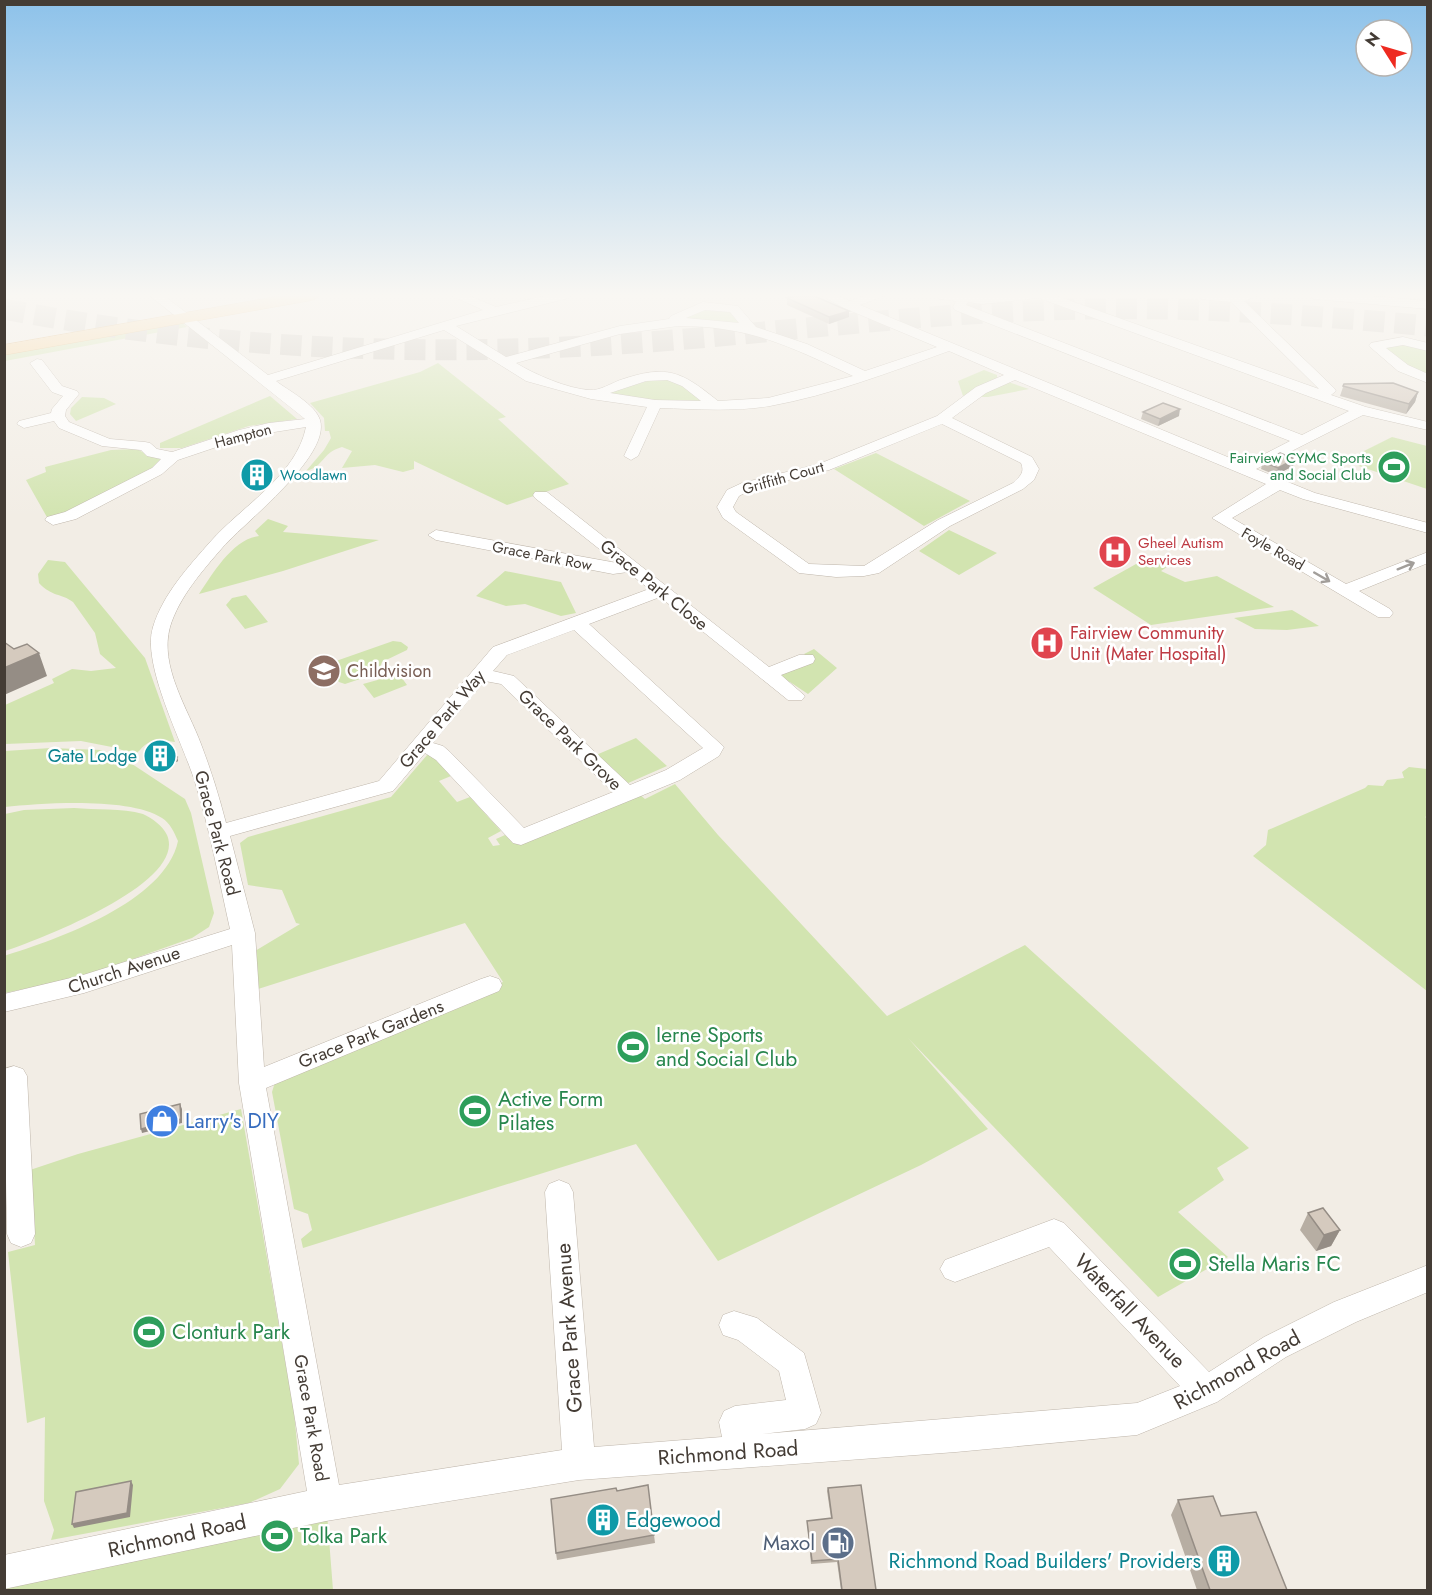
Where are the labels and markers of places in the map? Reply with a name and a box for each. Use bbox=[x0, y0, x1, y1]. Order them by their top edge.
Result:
place label: Fairview CYMC Sports and Social Club bbox=[1230, 447, 1371, 486]
sports icon: Fairview CYMC Sports and Social Club bbox=[1376, 449, 1412, 485]
building icon: Woodlawn bbox=[239, 457, 275, 493]
place label: Woodlawn bbox=[280, 464, 347, 486]
place label: Gheel Autism Services bbox=[1138, 532, 1224, 571]
hospital icon: Gheel Autism Services bbox=[1097, 534, 1133, 570]
place label: Fairview Community Unit (Mater Hospital) bbox=[1070, 620, 1227, 667]
hospital icon: Fairview Community Unit (Mater Hospital) bbox=[1029, 625, 1065, 661]
school or university icon: Childvision bbox=[306, 653, 342, 689]
place label: Childvision bbox=[347, 658, 432, 684]
building icon: Gate Lodge bbox=[142, 738, 178, 774]
place label: Gate Lodge bbox=[48, 743, 137, 769]
place label: Ierne Sports and Social Club bbox=[656, 1020, 797, 1074]
sports icon: Ierne Sports and Social Club bbox=[615, 1029, 651, 1065]
place label: Active Form Pilates bbox=[498, 1084, 603, 1138]
sports icon: Active Form Pilates bbox=[457, 1093, 493, 1129]
shop icon: Larry's DIY bbox=[144, 1103, 180, 1139]
place label: Larry's DIY bbox=[185, 1106, 279, 1136]
sports icon: Stella Maris FC bbox=[1167, 1246, 1203, 1282]
place label: Stella Maris FC bbox=[1208, 1249, 1341, 1279]
sports icon: Clonturk Park bbox=[131, 1314, 167, 1350]
place label: Clonturk Park bbox=[172, 1317, 291, 1347]
building icon: Edgewood bbox=[585, 1502, 621, 1538]
place label: Edgewood bbox=[626, 1505, 721, 1535]
sports icon: Tolka Park bbox=[259, 1518, 295, 1554]
place label: Tolka Park bbox=[300, 1521, 388, 1551]
fuel station icon: Maxol bbox=[820, 1525, 856, 1561]
place label: Maxol bbox=[763, 1528, 815, 1558]
building icon: Richmond Road Builders' Providers bbox=[1206, 1543, 1242, 1579]
place label: Richmond Road Builders' Providers bbox=[889, 1546, 1201, 1576]

